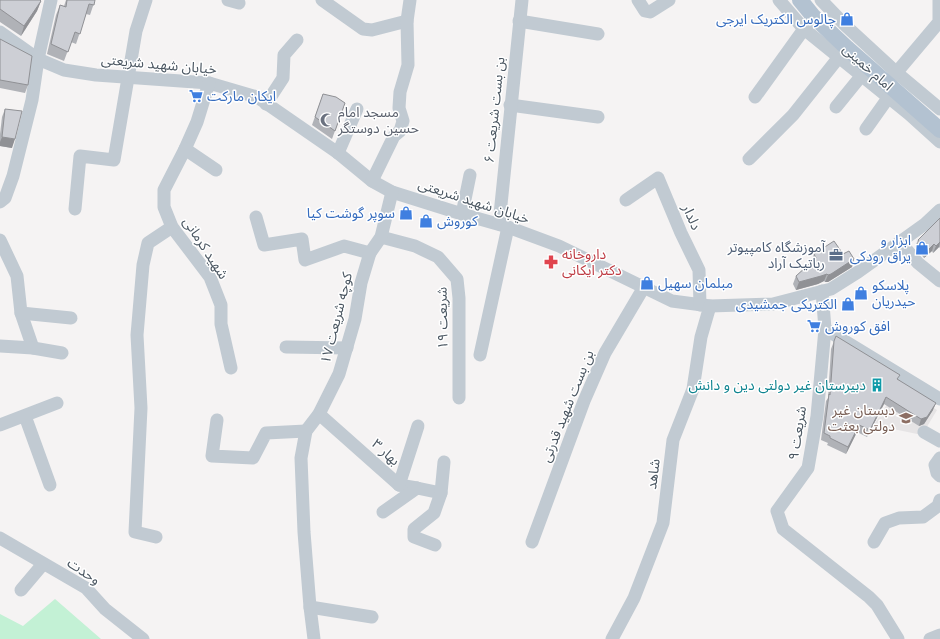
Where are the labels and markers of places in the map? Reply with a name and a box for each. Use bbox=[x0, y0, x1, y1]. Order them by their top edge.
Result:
place label: چالوس الکتریک ایرجی bbox=[716, 10, 836, 29]
shop icon: چالوس الکتریک ایرجی bbox=[839, 11, 855, 27]
place label: ایکان مارکت bbox=[207, 87, 276, 106]
supermarket icon: ایکان مارکت bbox=[188, 88, 204, 104]
place label: مسجد امام حسین دوستگر bbox=[337, 103, 419, 138]
mosque icon: مسجد امام حسین دوستگر bbox=[319, 112, 335, 128]
place label: سوپر گوشت کیا bbox=[307, 204, 395, 223]
shop icon: سوپر گوشت کیا bbox=[398, 205, 414, 221]
place label: کوروش bbox=[437, 212, 478, 231]
shop icon: کوروش bbox=[418, 213, 434, 229]
place label: ابزار و یراق رودکی bbox=[850, 231, 911, 266]
place label: آموزشگاه کامپیوتر رباتیک آراد bbox=[727, 238, 826, 273]
shop icon: ابزار و یراق رودکی bbox=[914, 240, 930, 256]
place label: داروخانه دکتر ایکانی bbox=[562, 245, 622, 280]
office icon: آموزشگاه کامپیوتر رباتیک آراد bbox=[828, 247, 844, 263]
pharmacy icon: داروخانه دکتر ایکانی bbox=[543, 254, 559, 270]
place label: مبلمان سهیل bbox=[658, 274, 733, 293]
shop icon: مبلمان سهیل bbox=[639, 275, 655, 291]
place label: پلاسکو حیدریان bbox=[872, 276, 915, 311]
shop icon: پلاسکو حیدریان bbox=[853, 285, 869, 301]
place label: الکتریکی جمشیدی bbox=[736, 295, 837, 314]
shop icon: الکتریکی جمشیدی bbox=[840, 296, 856, 312]
place label: افق کوروش bbox=[825, 317, 890, 336]
supermarket icon: افق کوروش bbox=[806, 318, 822, 334]
place label: دبیرستان غیر دولتی دین و دانش bbox=[689, 376, 866, 395]
building icon: دبیرستان غیر دولتی دین و دانش bbox=[869, 377, 885, 393]
place label: دبستان غیر دولتی بعثت bbox=[828, 401, 895, 436]
school or university icon: دبستان غیر دولتی بعثت bbox=[898, 410, 914, 426]

